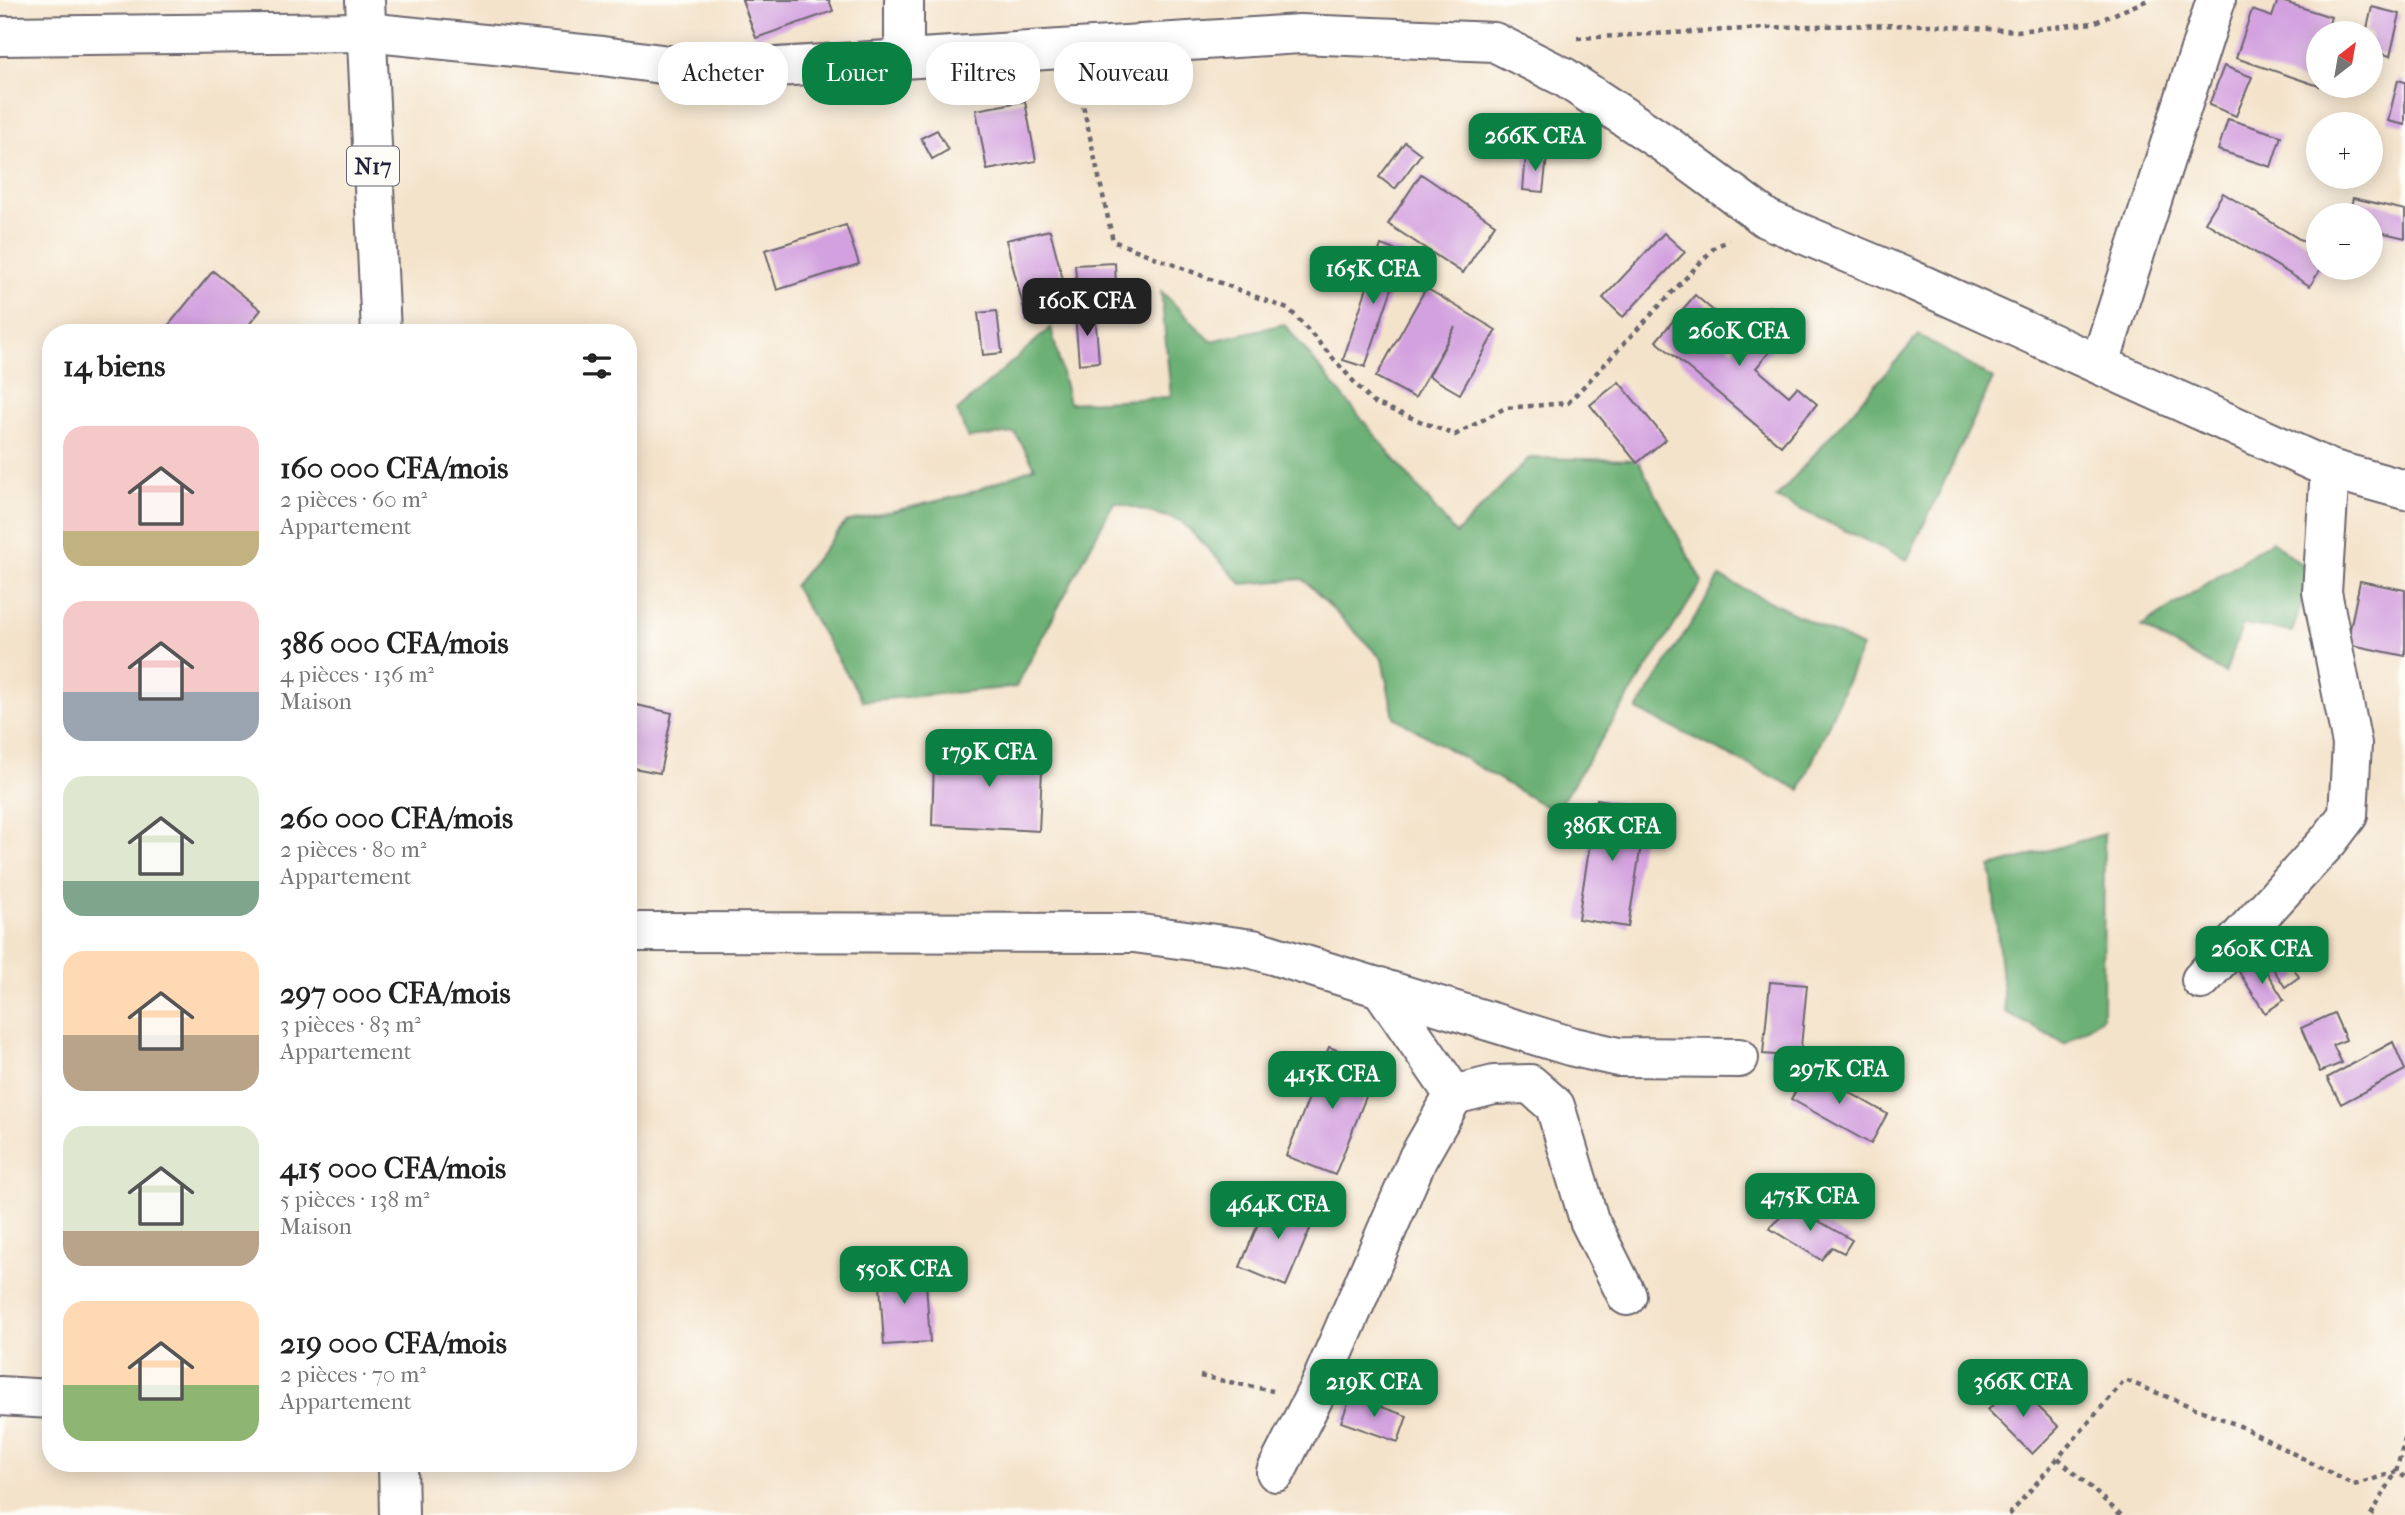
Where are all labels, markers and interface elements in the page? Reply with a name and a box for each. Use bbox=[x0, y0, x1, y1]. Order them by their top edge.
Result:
north arrow bbox=[2306, 21, 2384, 98]
map controls bbox=[2306, 21, 2383, 280]
chip: Acheter bbox=[658, 42, 788, 105]
chip: Louer bbox=[802, 42, 912, 105]
chip: Filtres bbox=[926, 42, 1040, 105]
chip: Nouveau bbox=[1054, 42, 1193, 105]
button: + bbox=[2306, 112, 2383, 189]
pin: 266K CFA bbox=[1463, 114, 1607, 173]
text: 266K CFA bbox=[1485, 122, 1585, 149]
road number: N17 bbox=[347, 146, 399, 186]
button: − bbox=[2306, 203, 2383, 280]
pin: 165K CFA bbox=[1301, 246, 1445, 306]
text: 165K CFA bbox=[1326, 255, 1420, 282]
pin: 160K CFA bbox=[1015, 278, 1159, 338]
text: 160K CFA bbox=[1038, 287, 1136, 314]
pin: 260K CFA bbox=[1667, 308, 1811, 368]
text: 260K CFA bbox=[1689, 317, 1789, 344]
icon: filters bbox=[578, 347, 616, 385]
text: 14 biens bbox=[63, 349, 165, 384]
text: 160 000 CFA/mois bbox=[280, 451, 508, 486]
icon: home bbox=[119, 454, 203, 538]
text: 2 pièces · 60 m² bbox=[280, 486, 427, 513]
text: Appartement bbox=[280, 513, 412, 540]
text: 386 000 CFA/mois bbox=[280, 626, 508, 661]
icon: home bbox=[119, 629, 203, 713]
text: 4 pièces · 136 m² bbox=[280, 661, 434, 688]
text: Maison bbox=[280, 688, 352, 715]
pin: 179K CFA bbox=[917, 730, 1061, 789]
text: 179K CFA bbox=[941, 738, 1037, 765]
text: 260 000 CFA/mois bbox=[280, 801, 513, 836]
icon: home bbox=[119, 804, 203, 888]
pin: 386K CFA bbox=[1540, 804, 1684, 863]
text: 386K CFA bbox=[1563, 812, 1661, 839]
text: 2 pièces · 80 m² bbox=[280, 836, 426, 863]
text: Appartement bbox=[280, 863, 412, 890]
pin: 260K CFA bbox=[2190, 926, 2334, 986]
text: 260K CFA bbox=[2212, 935, 2312, 962]
text: 297 000 CFA/mois bbox=[280, 976, 510, 1011]
icon: home bbox=[119, 979, 203, 1063]
text: 3 pièces · 83 m² bbox=[280, 1011, 421, 1038]
text: Appartement bbox=[280, 1038, 412, 1065]
pin: 297K CFA bbox=[1767, 1046, 1911, 1106]
pin: 415K CFA bbox=[1260, 1052, 1404, 1111]
text: 297K CFA bbox=[1790, 1055, 1889, 1082]
text: 415K CFA bbox=[1284, 1060, 1380, 1087]
text: 415 000 CFA/mois bbox=[280, 1151, 506, 1186]
icon: home bbox=[119, 1154, 203, 1238]
pin: 475K CFA bbox=[1738, 1174, 1882, 1233]
pin: 464K CFA bbox=[1206, 1182, 1350, 1241]
text: 475K CFA bbox=[1761, 1182, 1859, 1209]
text: 5 pièces · 138 m² bbox=[280, 1186, 430, 1213]
text: 464K CFA bbox=[1226, 1190, 1330, 1217]
text: Maison bbox=[280, 1213, 352, 1240]
pin: 550K CFA bbox=[832, 1246, 976, 1306]
text: 550K CFA bbox=[856, 1255, 952, 1282]
text: 219 000 CFA/mois bbox=[280, 1326, 507, 1361]
icon: home bbox=[119, 1329, 203, 1413]
pin: 219K CFA bbox=[1302, 1360, 1446, 1419]
pin: 366K CFA bbox=[1951, 1360, 2095, 1419]
text: 2 pièces · 70 m² bbox=[280, 1361, 426, 1388]
text: 219K CFA bbox=[1326, 1368, 1422, 1395]
text: 366K CFA bbox=[1974, 1368, 2072, 1395]
text: Appartement bbox=[280, 1388, 412, 1415]

